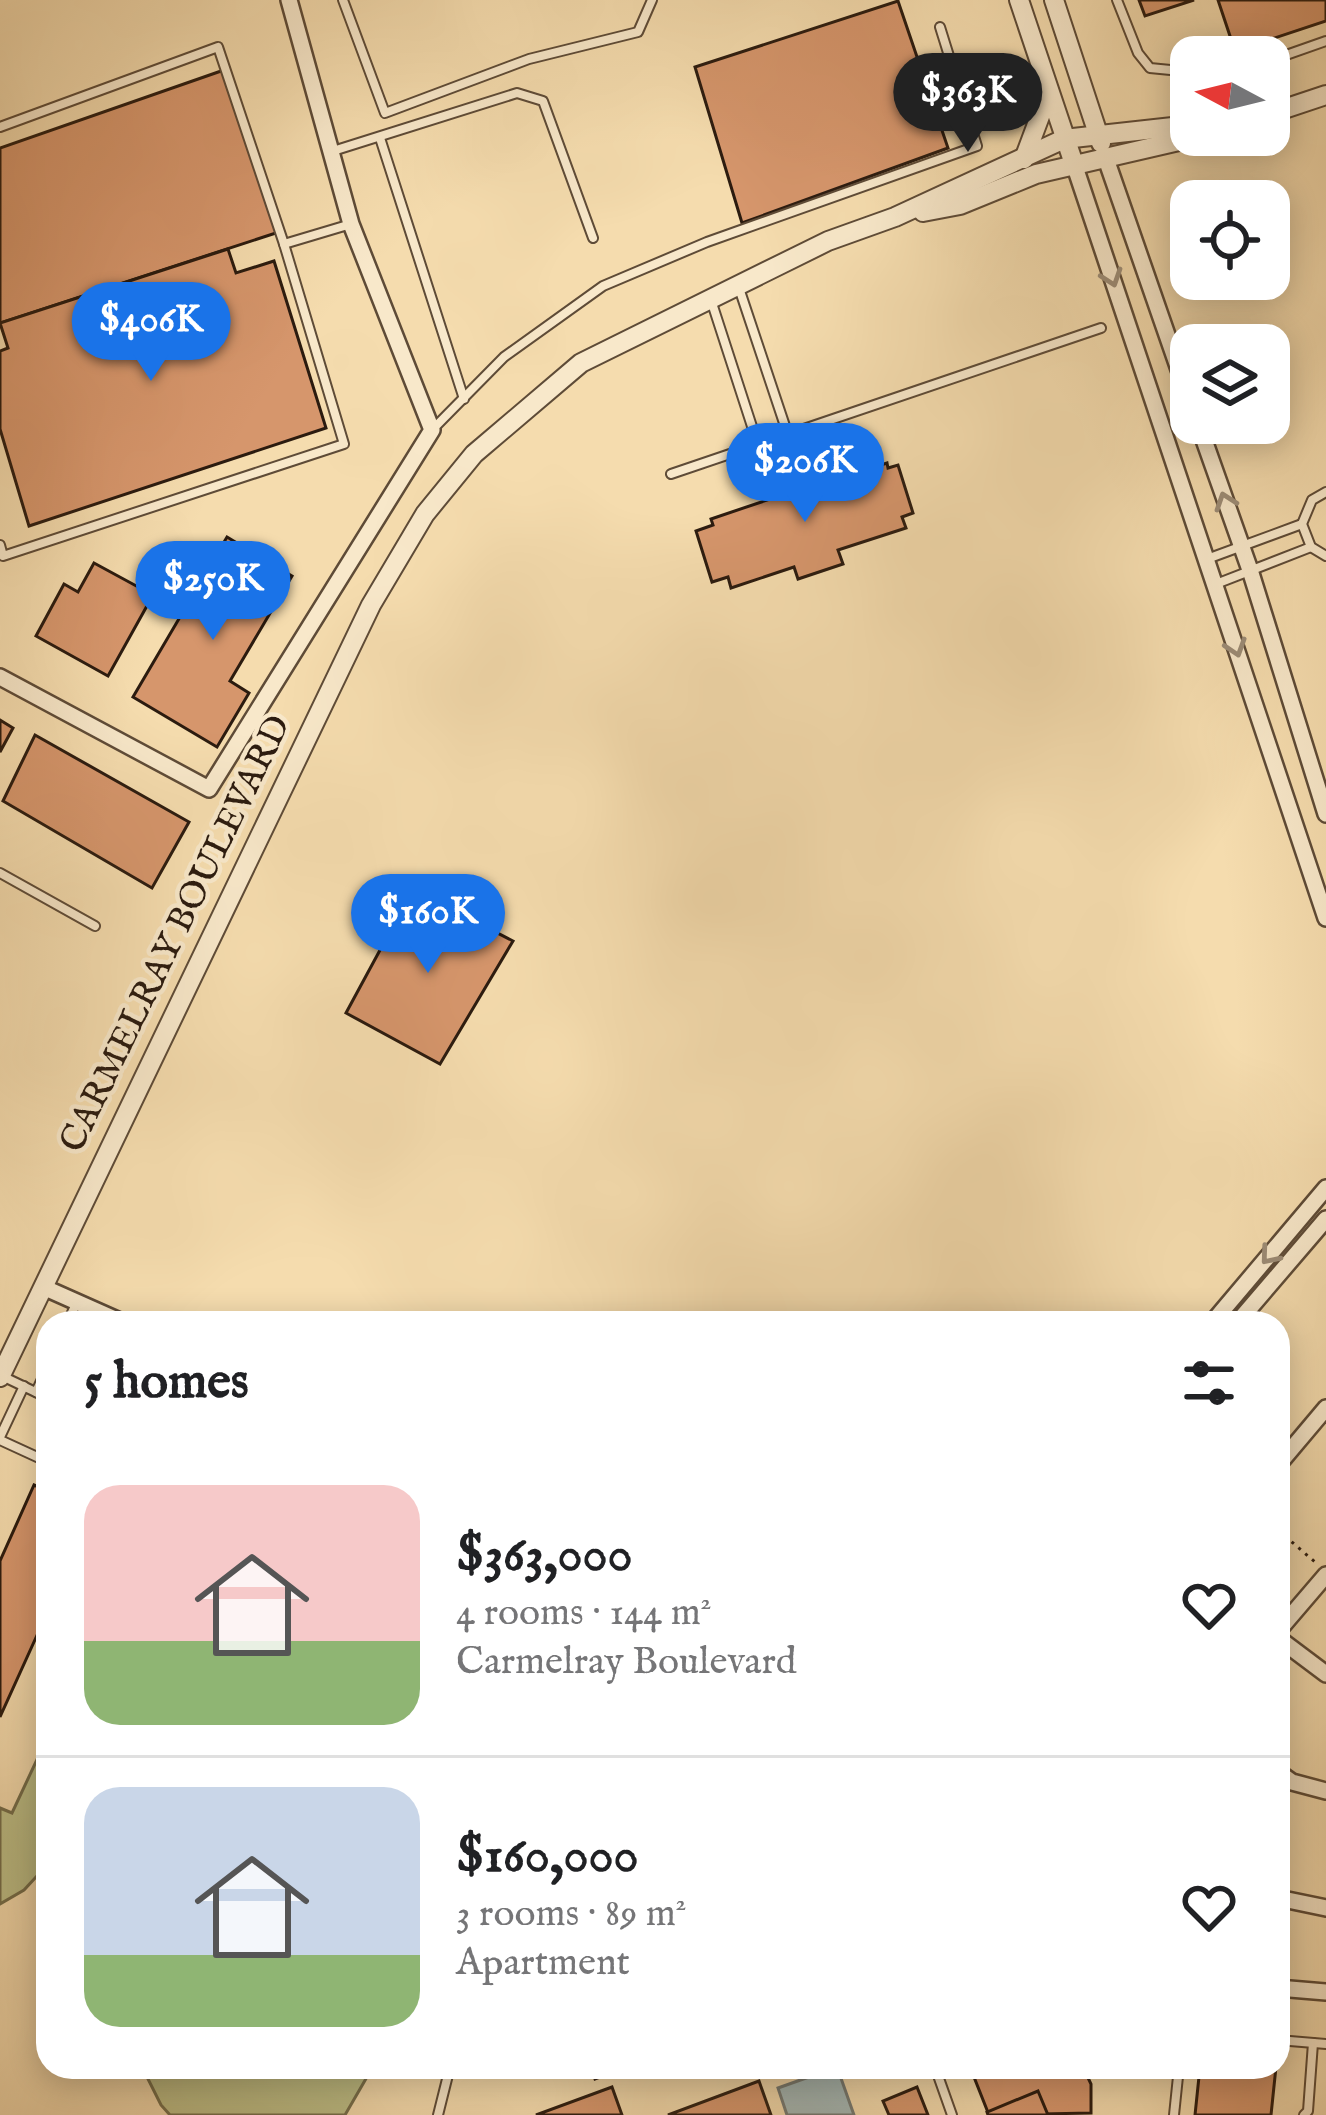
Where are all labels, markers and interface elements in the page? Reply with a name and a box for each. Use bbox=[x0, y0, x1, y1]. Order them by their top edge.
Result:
north arrow bbox=[1170, 36, 1290, 156]
map controls bbox=[1170, 36, 1290, 444]
pin: $363K bbox=[884, 53, 1052, 155]
text: $363K bbox=[920, 67, 1016, 116]
button: locate bbox=[1170, 180, 1290, 300]
one-way arrow bbox=[1098, 267, 1123, 288]
pin: $406K bbox=[67, 282, 235, 384]
text: $406K bbox=[99, 296, 203, 345]
button: layers bbox=[1170, 324, 1290, 444]
pin: $206K bbox=[721, 423, 889, 525]
text: $206K bbox=[753, 437, 857, 486]
one-way arrow bbox=[1215, 492, 1239, 513]
pin: $250K bbox=[129, 541, 297, 643]
text: $250K bbox=[162, 555, 264, 604]
one-way arrow bbox=[1222, 636, 1246, 657]
street label: CARMELRAY BOULEVARD bbox=[50, 708, 302, 1160]
pin: $160K bbox=[344, 874, 512, 976]
text: $160K bbox=[378, 888, 478, 937]
one-way arrow bbox=[1262, 1242, 1284, 1264]
icon: filters bbox=[1176, 1350, 1242, 1416]
text: 5 homes bbox=[84, 1351, 249, 1416]
text: $363,000 bbox=[456, 1524, 633, 1589]
icon: home bbox=[180, 1533, 324, 1677]
icon: heart bbox=[1176, 1572, 1242, 1638]
text: 4 rooms · 144 m² bbox=[456, 1589, 712, 1638]
text: Carmelray Boulevard bbox=[456, 1638, 797, 1687]
text: $160,000 bbox=[456, 1825, 639, 1890]
icon: home bbox=[180, 1835, 324, 1979]
icon: heart bbox=[1176, 1874, 1242, 1940]
text: 3 rooms · 89 m² bbox=[456, 1890, 687, 1939]
text: Apartment bbox=[456, 1939, 630, 1988]

